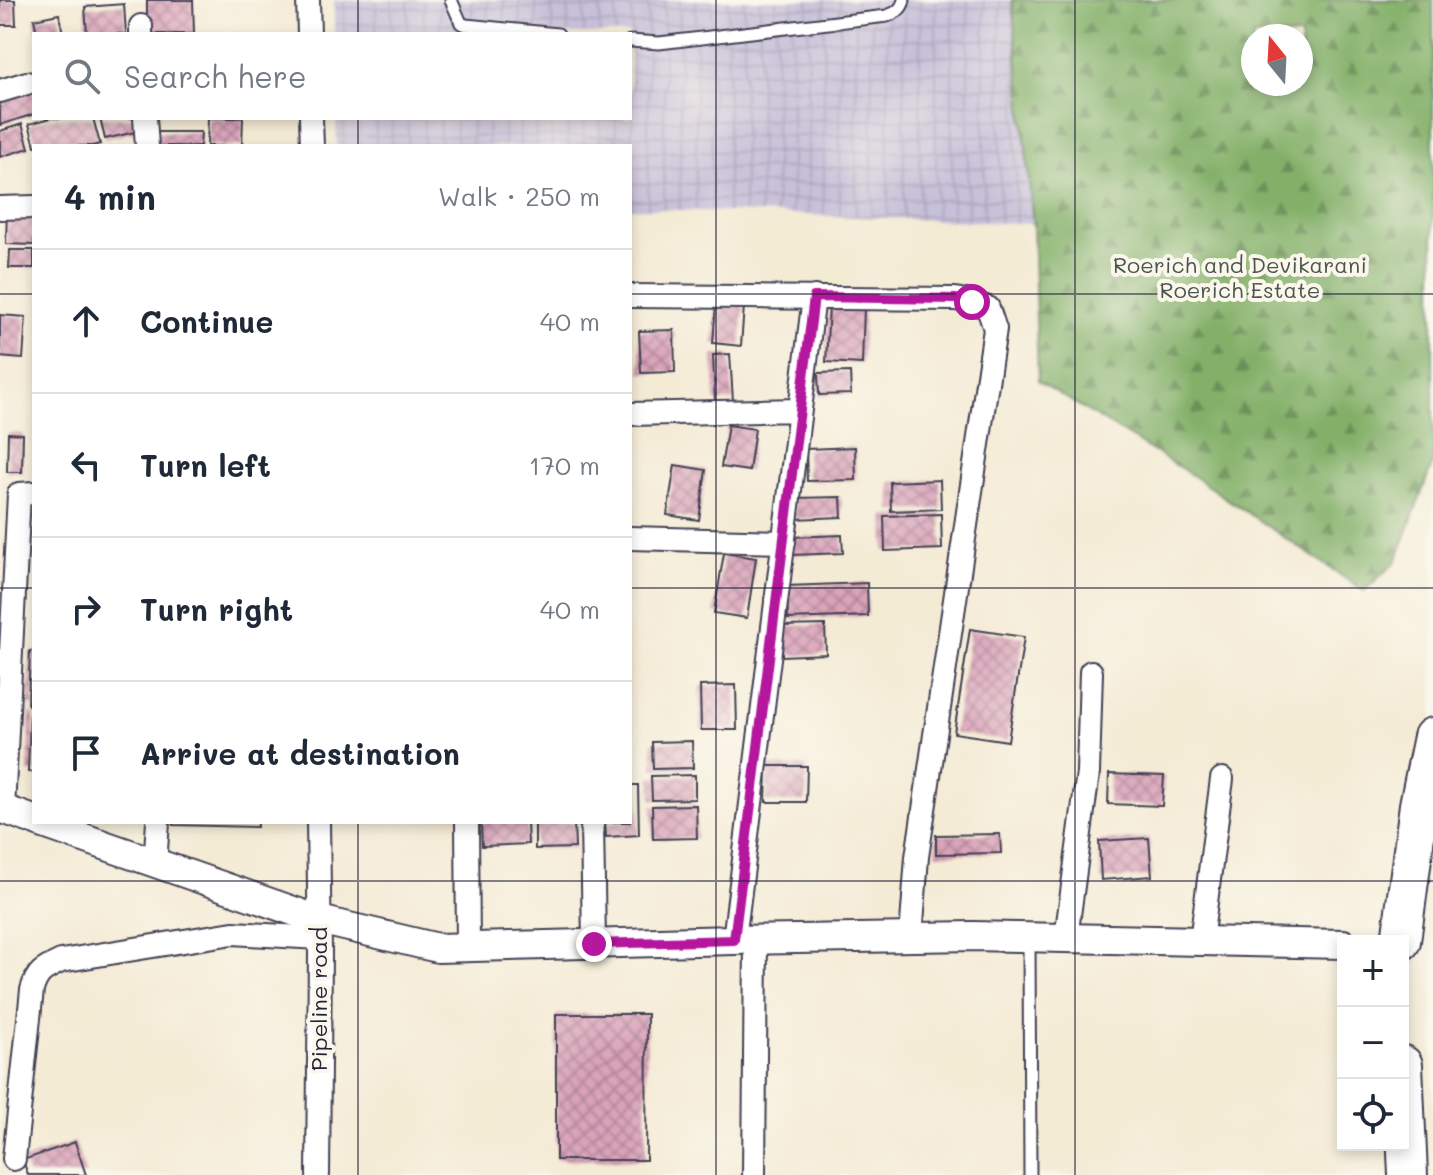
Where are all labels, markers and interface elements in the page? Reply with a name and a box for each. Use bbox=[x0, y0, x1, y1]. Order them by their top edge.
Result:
north arrow bbox=[1241, 24, 1313, 96]
search box bbox=[32, 32, 632, 120]
icon: search bbox=[60, 54, 104, 98]
text: Search here bbox=[124, 56, 307, 96]
text: 4 min bbox=[64, 174, 156, 219]
text: Walk · 250 m bbox=[438, 179, 600, 213]
park label: Roerich and Devikarani Roerich Estate bbox=[1113, 250, 1367, 304]
route start bbox=[954, 284, 990, 320]
icon: ahead bbox=[64, 299, 108, 343]
text: Continue bbox=[140, 301, 273, 341]
text: 40 m bbox=[540, 304, 600, 338]
icon: left bbox=[64, 443, 108, 487]
text: Turn left bbox=[140, 445, 271, 485]
text: 170 m bbox=[529, 448, 600, 482]
icon: right bbox=[64, 587, 108, 631]
text: Turn right bbox=[140, 589, 293, 629]
text: 40 m bbox=[540, 592, 600, 626]
icon: arrive bbox=[64, 731, 108, 775]
text: Arrive at destination bbox=[140, 733, 460, 773]
route end bbox=[576, 926, 612, 962]
street label: Pipeline road bbox=[304, 927, 333, 1071]
map controls bbox=[1337, 935, 1409, 1151]
button: + bbox=[1337, 935, 1409, 1007]
button: − bbox=[1337, 1007, 1409, 1079]
button: locate bbox=[1337, 1079, 1409, 1151]

